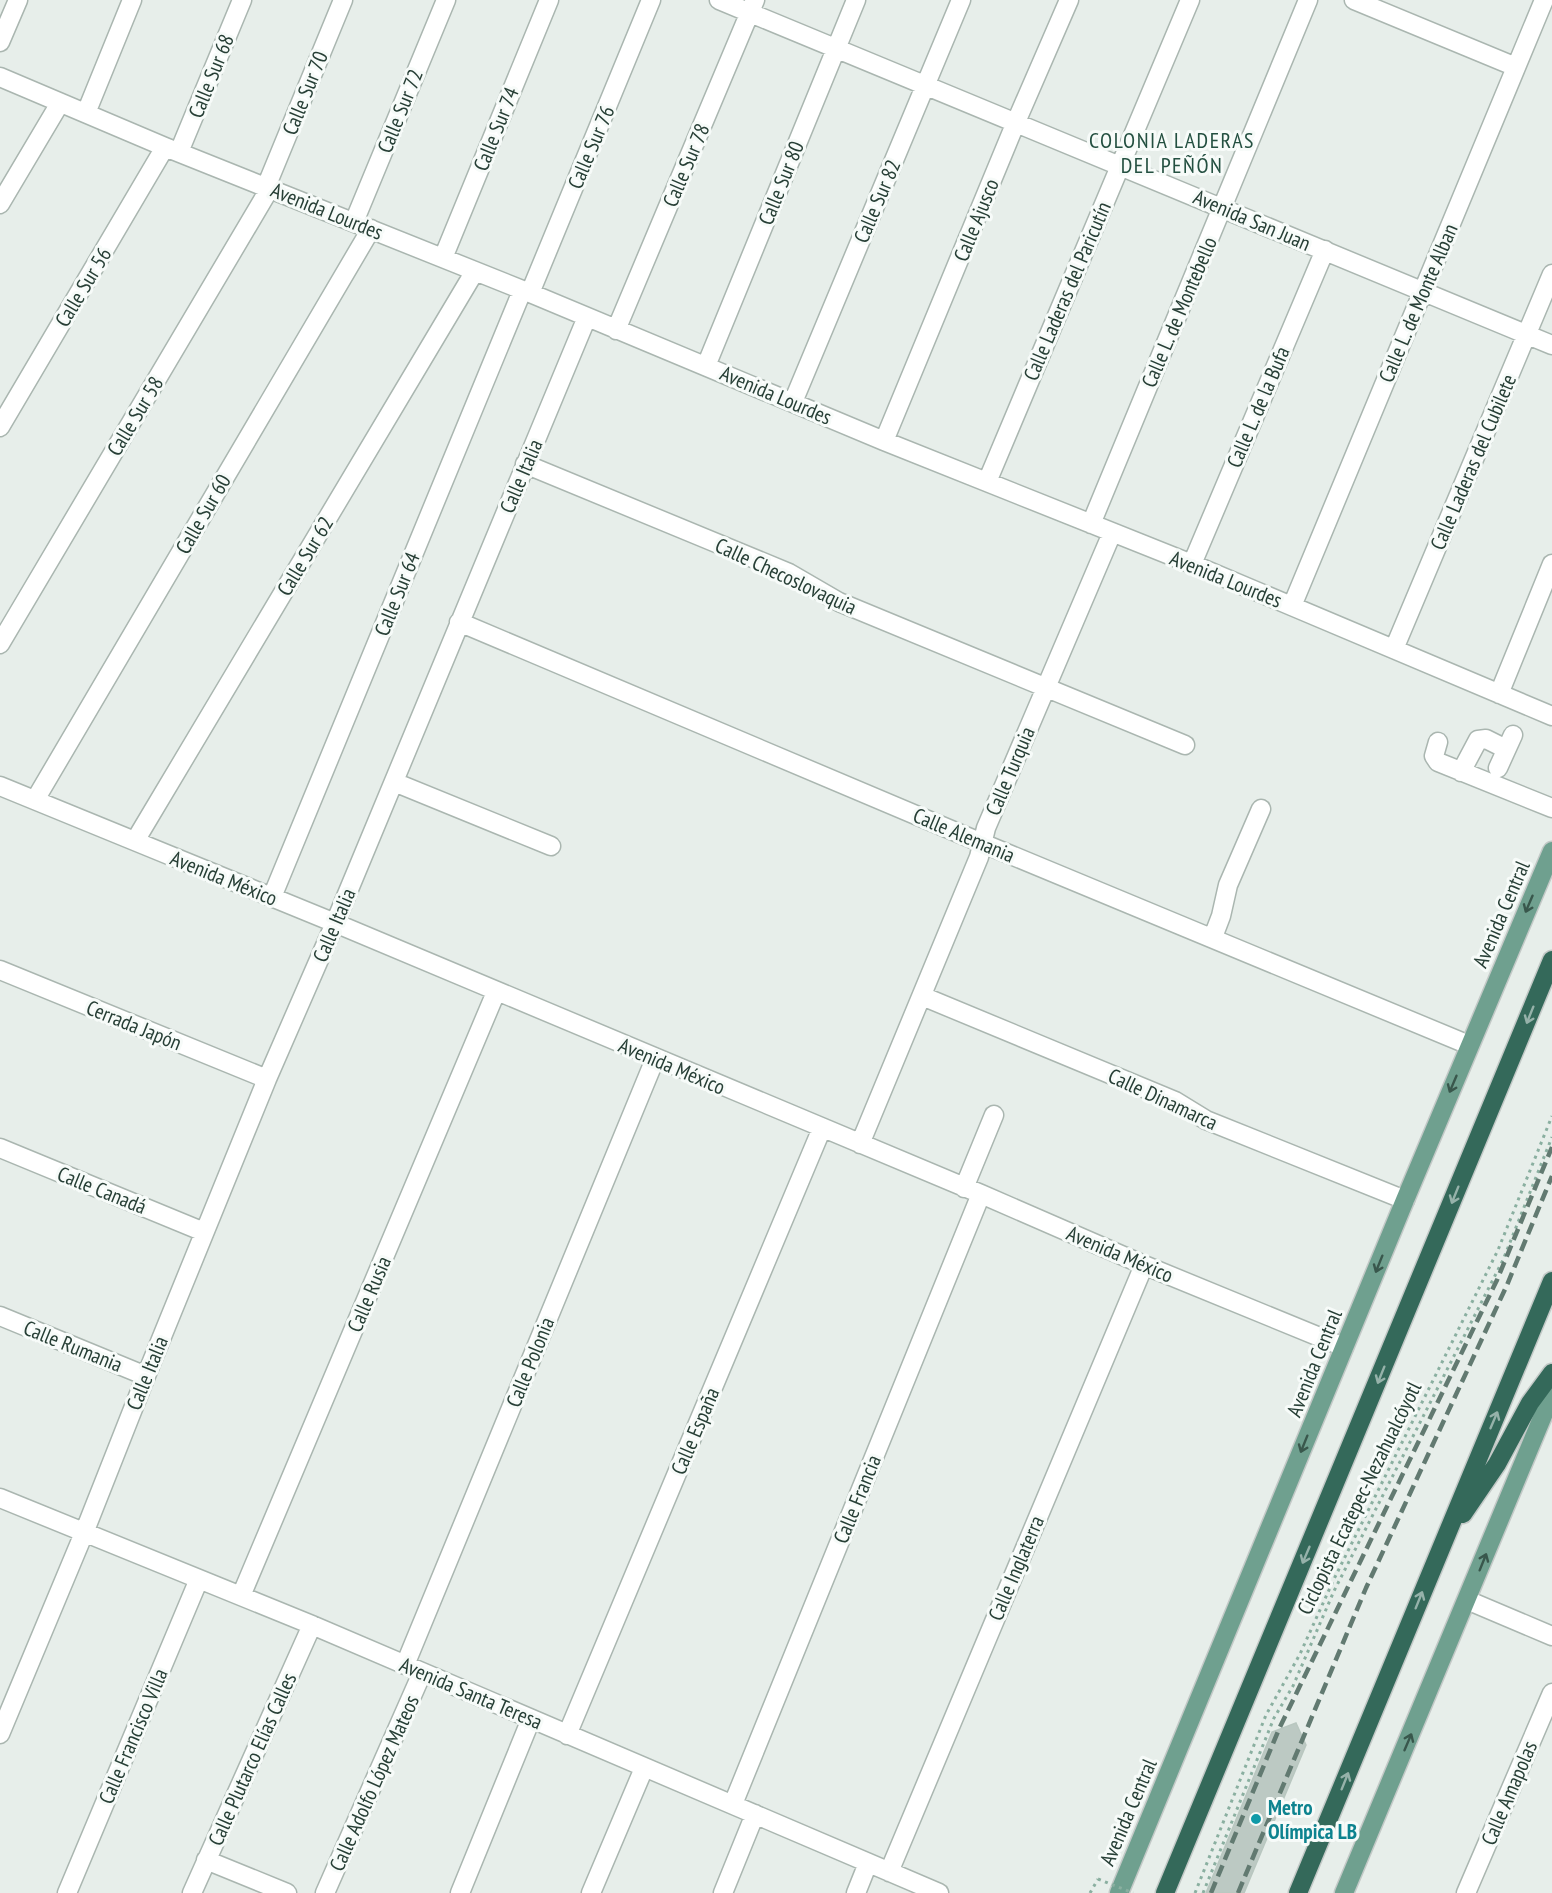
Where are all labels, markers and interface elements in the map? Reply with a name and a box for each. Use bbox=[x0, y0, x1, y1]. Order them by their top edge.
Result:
street label: Calle Sur 68 bbox=[182, 30, 240, 122]
street label: Calle Sur 70 bbox=[276, 47, 334, 139]
street label: Calle Sur 72 bbox=[371, 65, 429, 157]
street label: Calle Sur 74 bbox=[467, 83, 525, 175]
street label: Calle Sur 76 bbox=[561, 101, 621, 193]
street label: Calle Sur 78 bbox=[656, 119, 716, 211]
district label: COLONIA LADERAS DEL PEÑÓN bbox=[1089, 126, 1255, 179]
street label: Calle Sur 80 bbox=[752, 137, 810, 229]
street label: Calle Sur 82 bbox=[847, 155, 907, 247]
street label: Calle Ajusco bbox=[947, 175, 1005, 265]
street label: Avenida Lourdes bbox=[267, 176, 387, 246]
street label: Avenida San Juan bbox=[1189, 183, 1315, 257]
street label: Calle Laderas del Paricutín bbox=[1017, 197, 1117, 385]
street label: Calle L. de Monte Alban bbox=[1372, 220, 1464, 386]
street label: Calle L. de Montebello bbox=[1135, 233, 1223, 391]
street label: Calle Sur 56 bbox=[49, 242, 117, 332]
street label: Calle L. de la Bufa bbox=[1220, 342, 1296, 472]
street label: Avenida Lourdes bbox=[716, 359, 836, 431]
street label: Calle Laderas del Cubilete bbox=[1424, 370, 1522, 554]
street label: Calle Sur 58 bbox=[101, 371, 169, 461]
street label: Calle Italia bbox=[493, 435, 549, 517]
street label: Calle Sur 60 bbox=[169, 469, 237, 559]
street label: Calle Sur 62 bbox=[271, 511, 339, 601]
street label: Calle Checoslovaquia bbox=[711, 531, 861, 621]
street label: Avenida Lourdes bbox=[1166, 544, 1286, 614]
street label: Calle Sur 64 bbox=[368, 548, 426, 640]
street label: Calle Turquia bbox=[979, 723, 1041, 819]
street label: Calle Alemania bbox=[909, 802, 1019, 868]
street label: Avenida México bbox=[167, 844, 281, 912]
street label: Avenida Central bbox=[1466, 856, 1536, 972]
street label: Calle Italia bbox=[306, 884, 362, 966]
one-way arrow bbox=[1523, 895, 1534, 913]
street label: Cerrada Japón bbox=[82, 994, 186, 1056]
one-way arrow bbox=[1524, 1005, 1535, 1023]
street label: Avenida México bbox=[615, 1032, 729, 1100]
street label: Calle Dinamarca bbox=[1104, 1062, 1222, 1136]
one-way arrow bbox=[1447, 1074, 1458, 1093]
street label: Calle Canadá bbox=[54, 1160, 150, 1220]
one-way arrow bbox=[1449, 1185, 1460, 1203]
street label: Avenida México bbox=[1063, 1220, 1177, 1288]
street label: Calle Rusia bbox=[341, 1252, 397, 1336]
one-way arrow bbox=[1373, 1254, 1384, 1273]
street label: Avenida Central bbox=[1280, 1305, 1348, 1421]
street label: Calle Polonia bbox=[500, 1313, 560, 1411]
street label: Calle Rumania bbox=[20, 1314, 126, 1378]
street label: Calle Italia bbox=[120, 1332, 174, 1414]
one-way arrow bbox=[1375, 1365, 1386, 1384]
street label: Ciclopista Ecatepec-Nezahualcóyotl bbox=[1291, 1377, 1427, 1619]
street label: Calle España bbox=[665, 1383, 725, 1479]
one-way arrow bbox=[1489, 1412, 1500, 1430]
one-way arrow bbox=[1298, 1435, 1309, 1453]
street label: Calle Francia bbox=[827, 1451, 887, 1547]
street label: Calle Inglaterra bbox=[982, 1511, 1050, 1625]
one-way arrow bbox=[1300, 1545, 1311, 1564]
one-way arrow bbox=[1478, 1554, 1489, 1572]
one-way arrow bbox=[1414, 1592, 1425, 1610]
street label: Avenida Santa Teresa bbox=[396, 1651, 546, 1735]
street label: Calle Francisco Villa bbox=[92, 1664, 174, 1808]
street label: Calle Plutarco Elías Calles bbox=[202, 1668, 302, 1850]
street label: Calle Adolfo López Mateos bbox=[323, 1691, 425, 1875]
one-way arrow bbox=[1403, 1734, 1414, 1752]
street label: Calle Amapolas bbox=[1475, 1737, 1543, 1849]
street label: Avenida Central bbox=[1093, 1754, 1163, 1870]
one-way arrow bbox=[1340, 1772, 1351, 1790]
place label: Metro Olímpica LB bbox=[1268, 1794, 1357, 1845]
marker: Metro Olímpica LB bbox=[1249, 1812, 1263, 1826]

